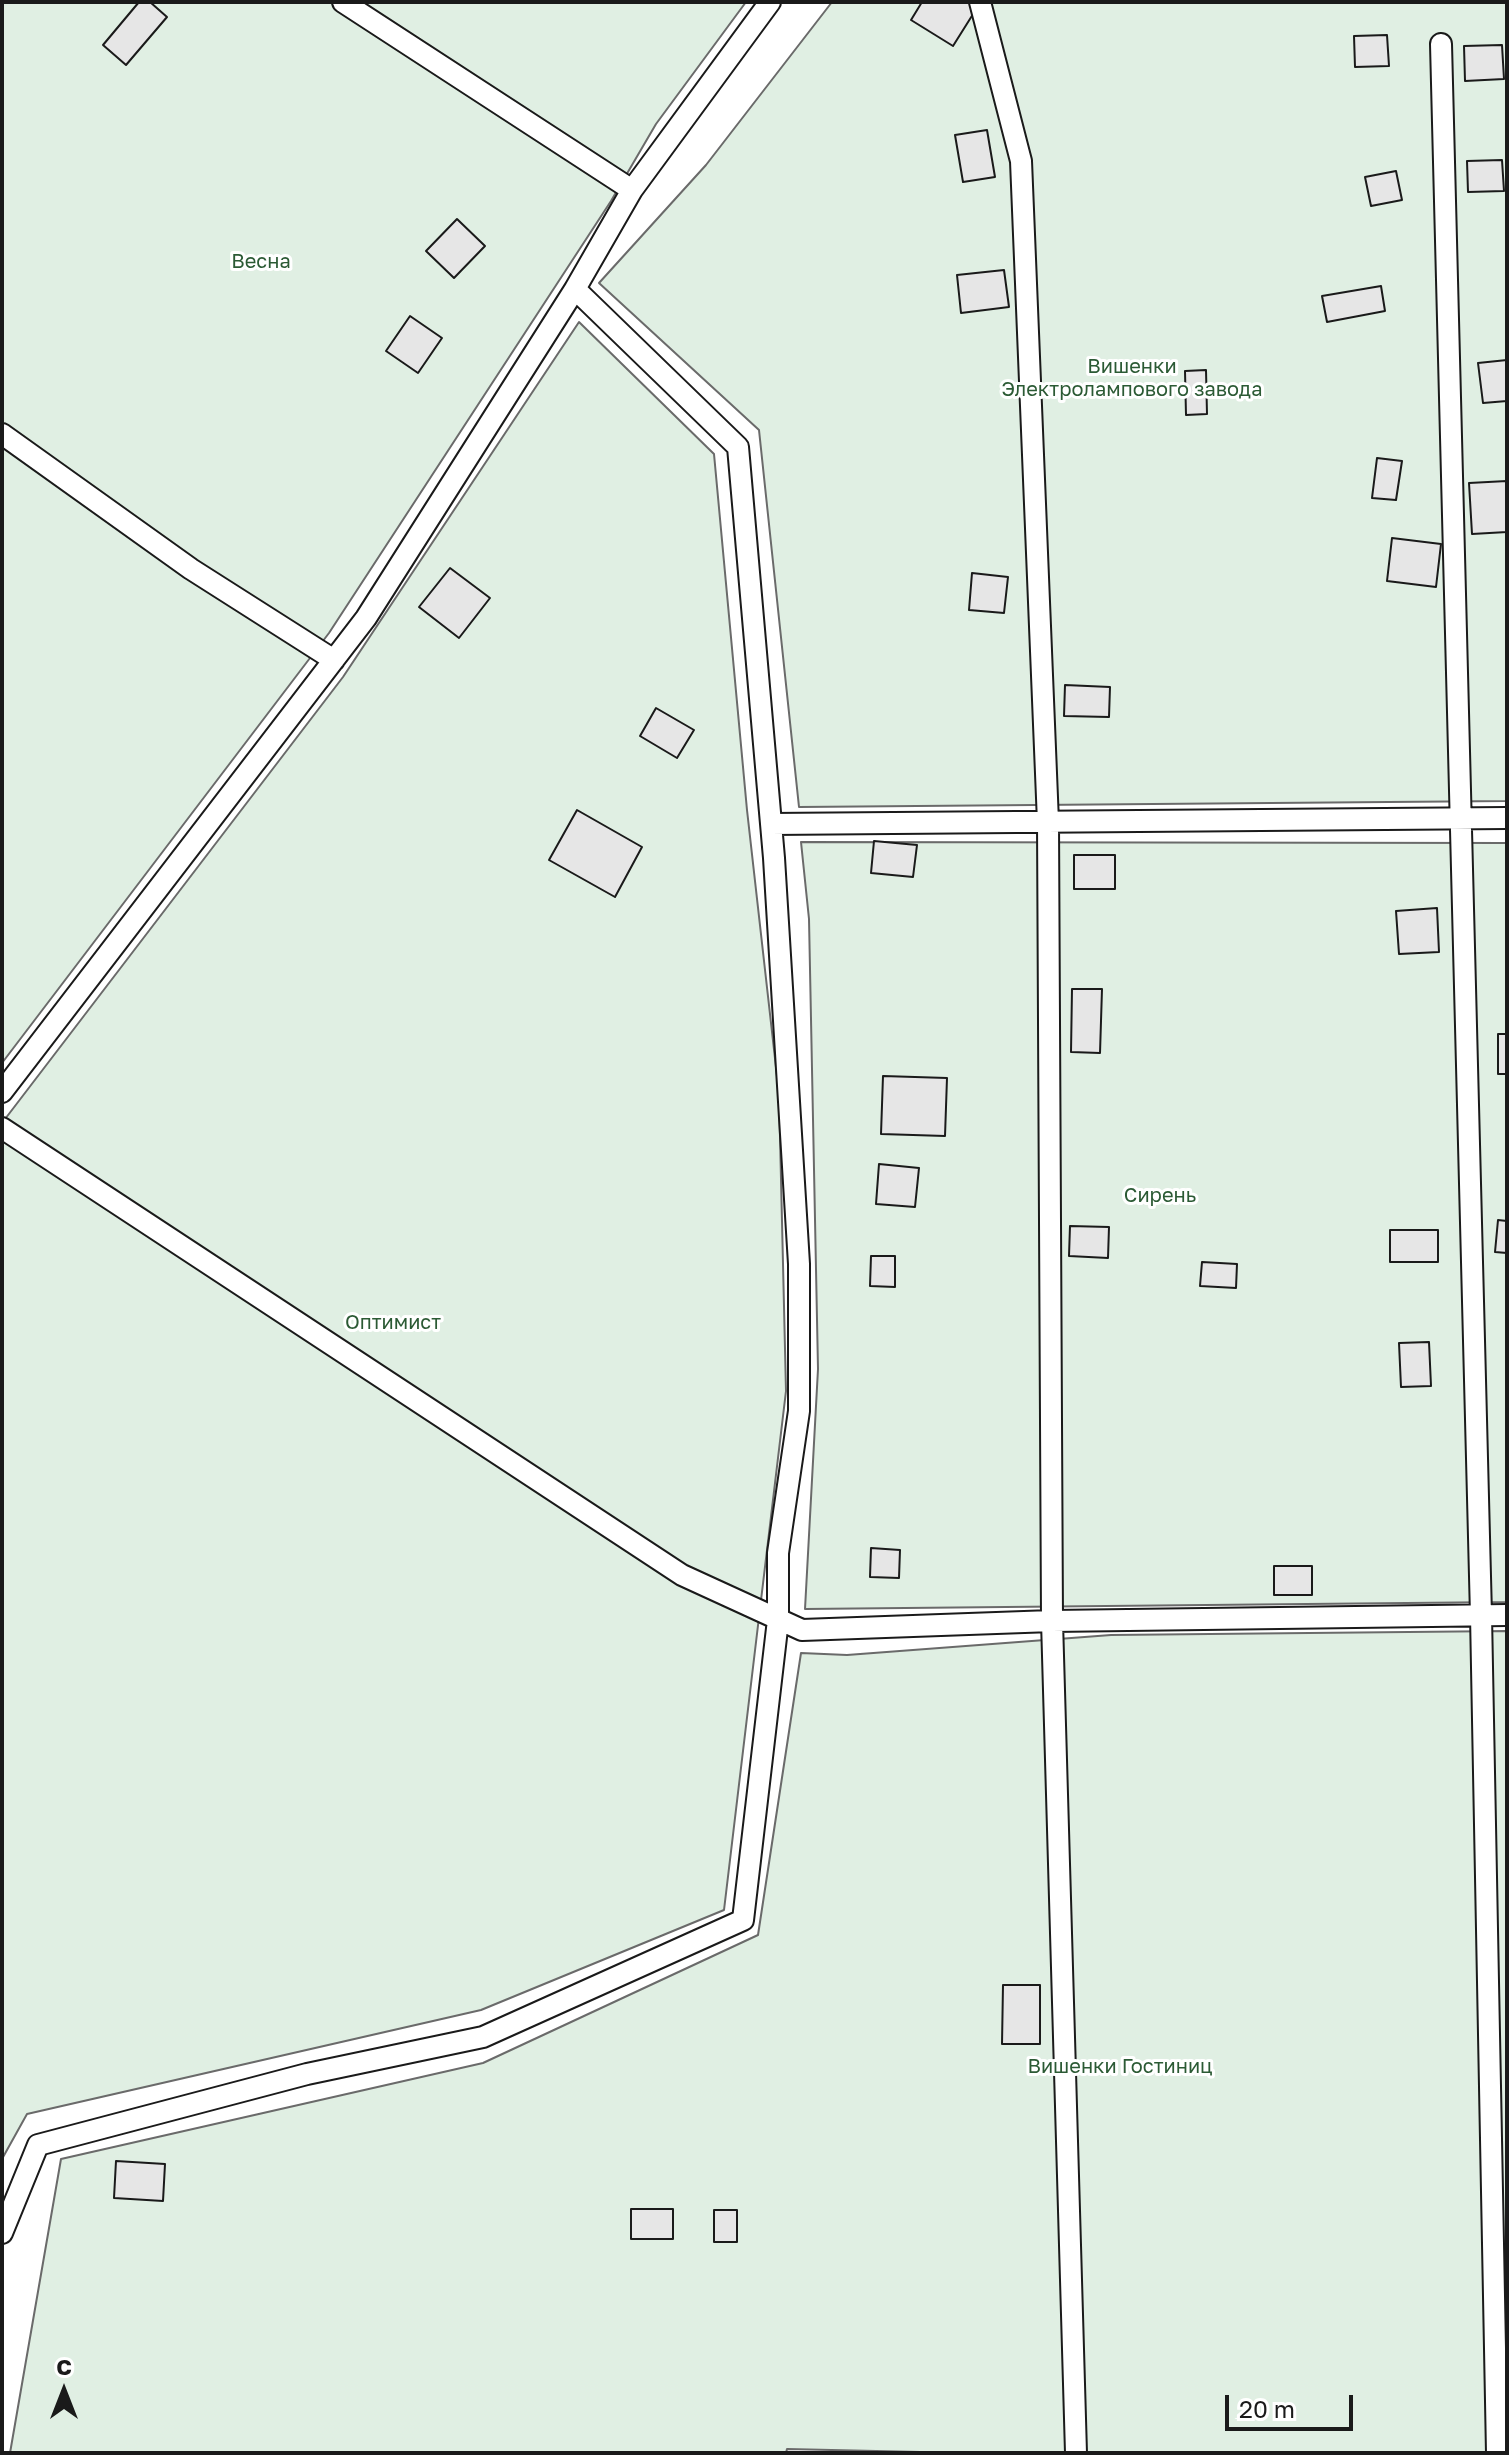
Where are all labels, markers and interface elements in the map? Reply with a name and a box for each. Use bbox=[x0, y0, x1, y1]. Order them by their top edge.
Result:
park label: Весна bbox=[231, 250, 291, 274]
park label: Вишенки Электролампового завода bbox=[1002, 355, 1262, 402]
park label: Сирень bbox=[1124, 1184, 1196, 1208]
park label: Оптимист bbox=[345, 1311, 441, 1335]
park label: Вишенки Гостиниц bbox=[1028, 2055, 1212, 2079]
north arrow bbox=[24, 2351, 104, 2431]
text: С bbox=[56, 2353, 72, 2380]
scale bar bbox=[1229, 2379, 1357, 2429]
text: 20 m bbox=[1239, 2394, 1295, 2423]

